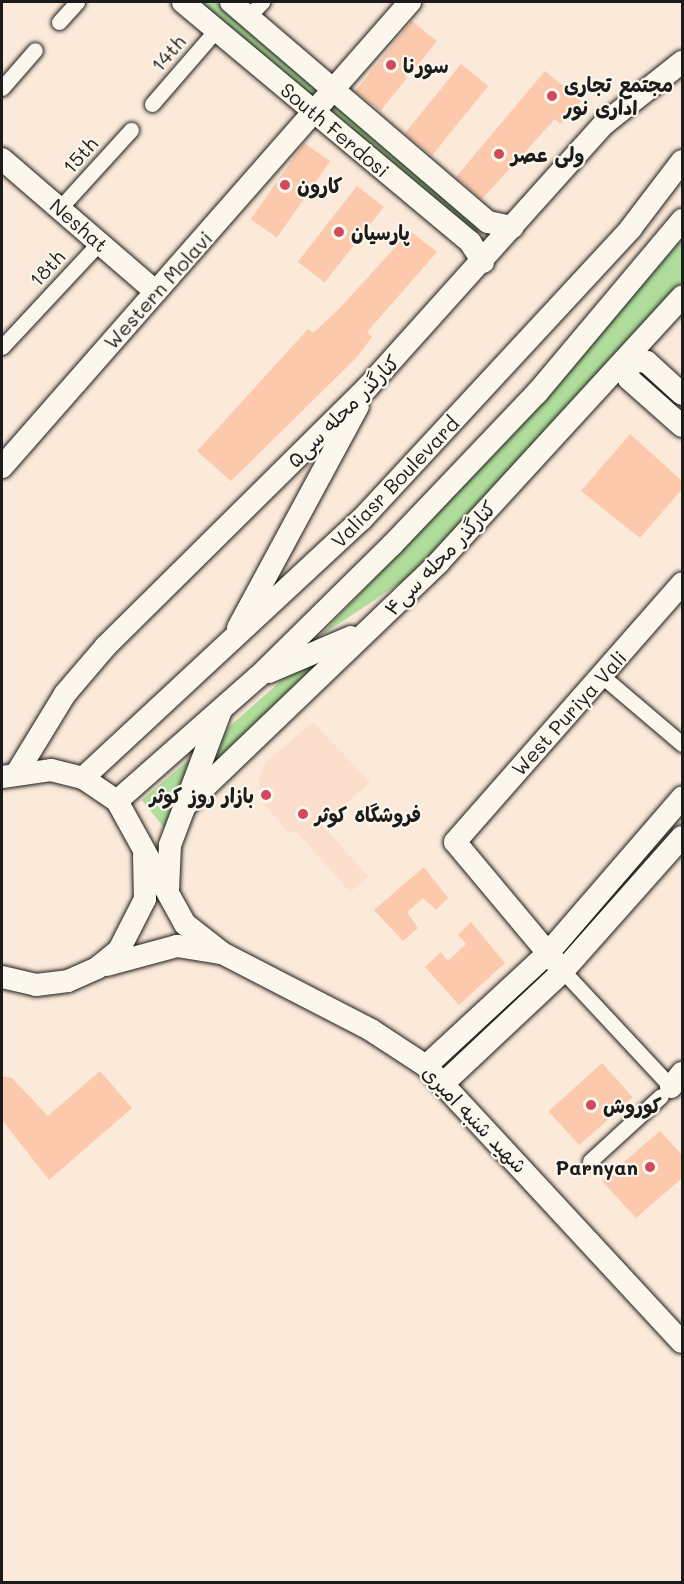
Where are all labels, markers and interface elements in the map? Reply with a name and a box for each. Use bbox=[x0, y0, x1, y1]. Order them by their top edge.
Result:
street label: 14th bbox=[146, 30, 190, 76]
place label: سورنا bbox=[403, 53, 449, 77]
marker: سورنا bbox=[384, 58, 398, 72]
place label: مجتمع تجاری اداری نور bbox=[564, 72, 673, 119]
street label: South Ferdosi bbox=[276, 78, 394, 182]
marker: مجتمع تجاری اداری نور bbox=[545, 89, 559, 103]
street label: 15th bbox=[57, 132, 103, 178]
place label: ولی عصر bbox=[511, 142, 584, 166]
marker: ولی عصر bbox=[492, 147, 506, 161]
place label: کارون bbox=[297, 173, 342, 197]
marker: کارون bbox=[278, 178, 292, 192]
street label: Neshat bbox=[45, 193, 113, 257]
place label: پارسیان bbox=[351, 220, 410, 244]
marker: پارسیان bbox=[332, 225, 346, 239]
street label: Western Molavi bbox=[99, 226, 217, 354]
street label: 18th bbox=[24, 245, 70, 291]
street label: کنارگذر محله سی۵ bbox=[282, 350, 404, 472]
street label: Valiasr Boulevard bbox=[326, 411, 464, 553]
street label: کنارگذر محله سی۴ bbox=[379, 496, 501, 620]
street label: West Puriya Vali bbox=[507, 646, 631, 780]
place label: بازار روز کوثر bbox=[150, 783, 254, 807]
marker: بازار روز کوثر bbox=[259, 788, 273, 802]
place label: فروشگاه کوثر bbox=[315, 802, 421, 826]
marker: فروشگاه کوثر bbox=[296, 807, 310, 821]
street label: شهید شنبه امیری bbox=[418, 1060, 532, 1178]
place label: کوروش bbox=[603, 1093, 662, 1117]
marker: کوروش bbox=[584, 1098, 598, 1112]
place label: Parnyan bbox=[556, 1155, 638, 1179]
marker: Parnyan bbox=[643, 1160, 657, 1174]

